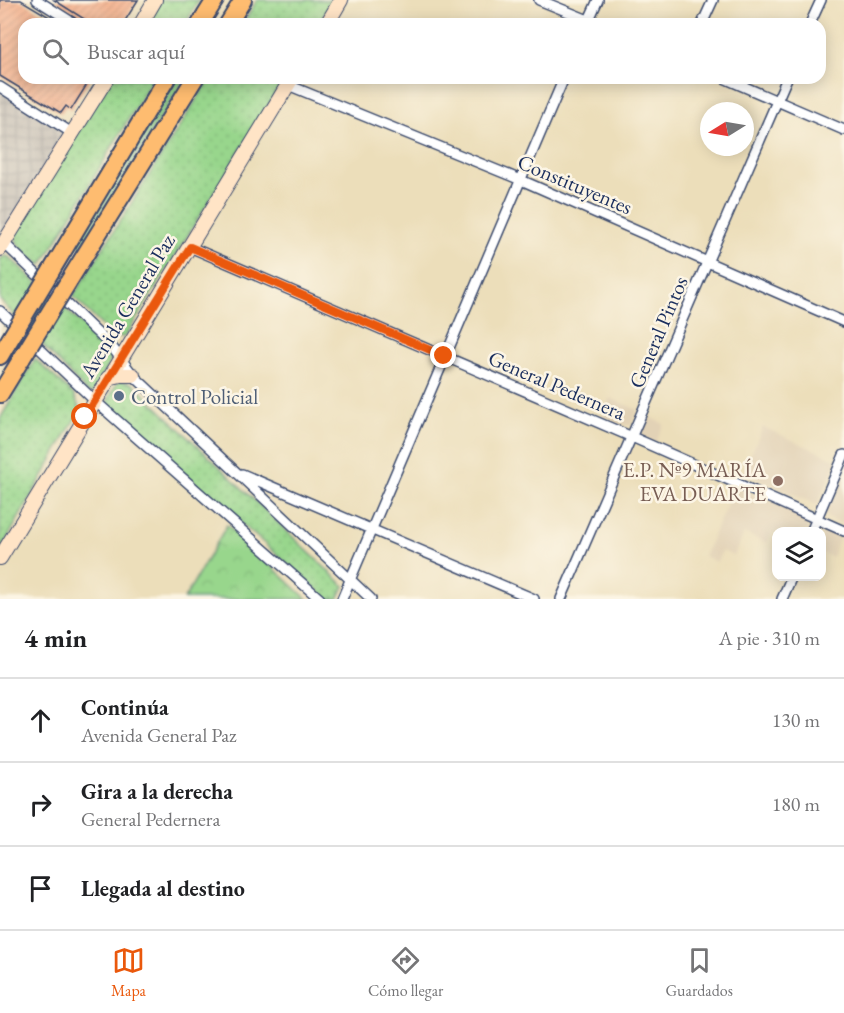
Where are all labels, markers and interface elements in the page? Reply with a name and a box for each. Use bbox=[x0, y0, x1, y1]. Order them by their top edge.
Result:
search box bbox=[18, 18, 826, 84]
icon: search bbox=[39, 35, 72, 68]
text: Buscar aquí bbox=[87, 37, 185, 66]
north arrow bbox=[700, 102, 754, 156]
street label: Constituyentes bbox=[514, 148, 637, 220]
street label: Avenida General Paz bbox=[73, 229, 181, 384]
street label: General Pintos bbox=[622, 272, 694, 392]
route end bbox=[430, 342, 456, 368]
street label: General Pedernera bbox=[484, 344, 630, 426]
place label: Control Policial bbox=[131, 383, 258, 410]
marker: Control Policial bbox=[112, 389, 126, 403]
route start bbox=[71, 403, 97, 429]
place label: E.P. Nº9 MARÍA EVA DUARTE bbox=[623, 456, 766, 507]
marker: E.P. Nº9 MARÍA EVA DUARTE bbox=[771, 474, 785, 488]
map controls bbox=[772, 527, 826, 581]
button: layers bbox=[772, 527, 826, 581]
text: 4 min bbox=[24, 621, 87, 655]
text: A pie · 310 m bbox=[719, 625, 820, 651]
text: Continúa bbox=[81, 693, 169, 722]
icon: ahead bbox=[24, 704, 57, 737]
text: 130 m bbox=[772, 707, 820, 733]
text: Avenida General Paz bbox=[81, 722, 236, 748]
text: Gira a la derecha bbox=[81, 777, 233, 806]
icon: right bbox=[24, 788, 57, 821]
text: 180 m bbox=[772, 791, 820, 817]
text: General Pedernera bbox=[81, 806, 220, 832]
icon: arrive bbox=[24, 872, 57, 905]
text: Llegada al destino bbox=[81, 874, 245, 903]
tab: Mapa bbox=[111, 944, 146, 1001]
tab: Cómo llegar bbox=[368, 944, 443, 1001]
tab: Guardados bbox=[665, 944, 733, 1001]

